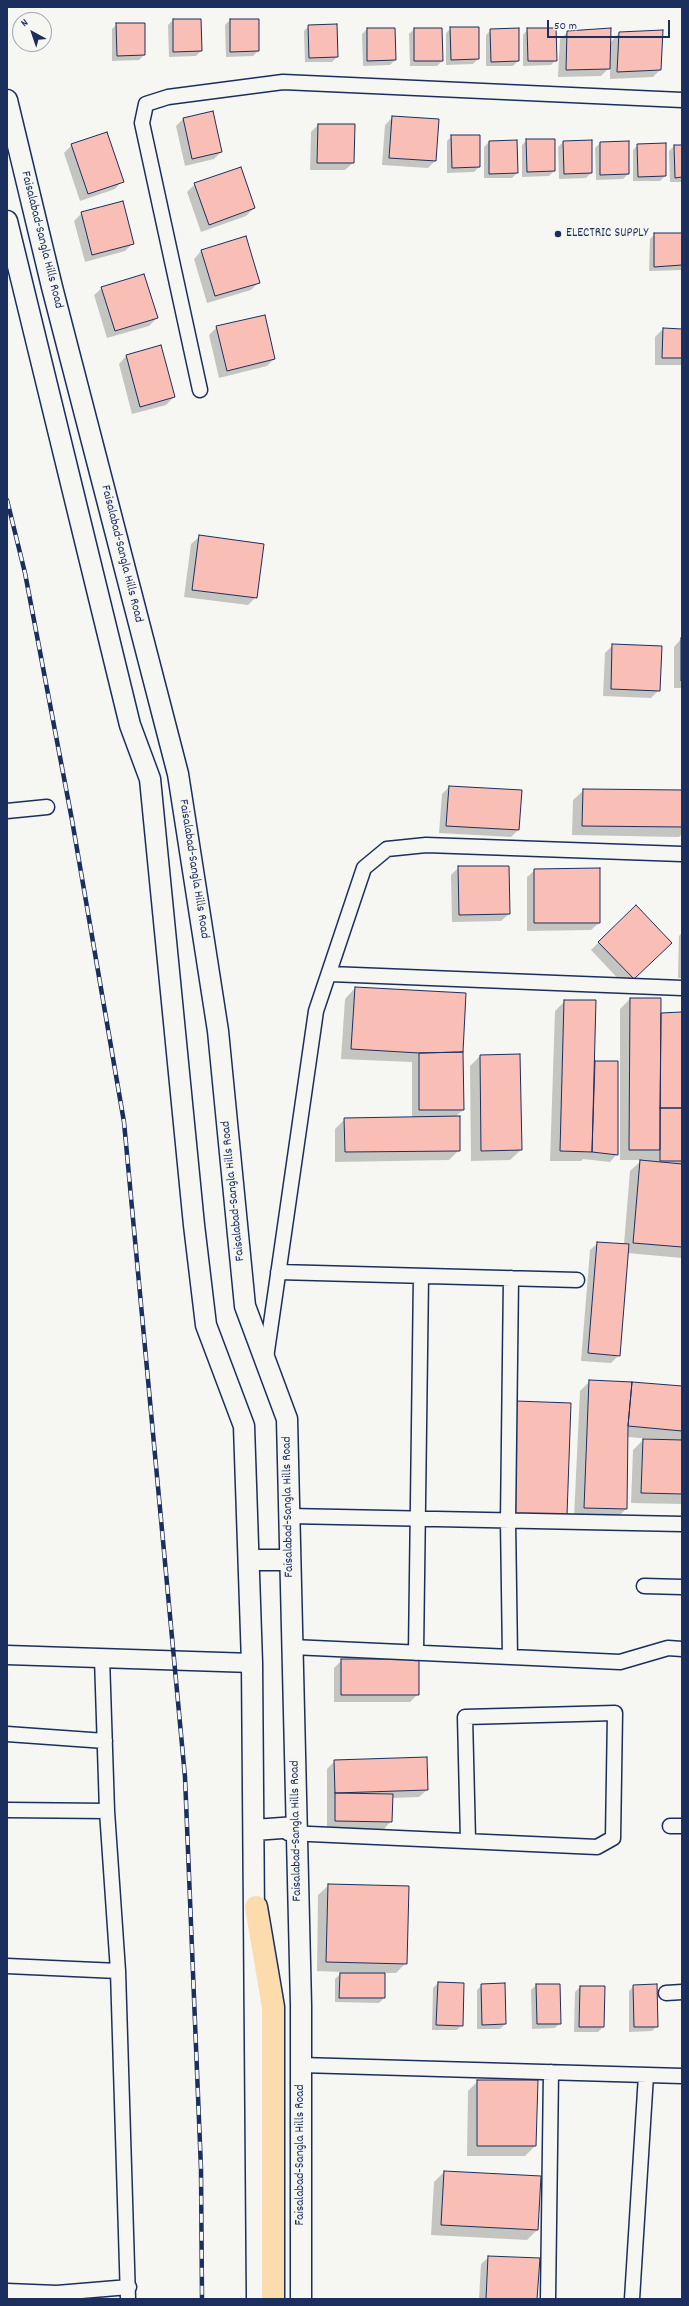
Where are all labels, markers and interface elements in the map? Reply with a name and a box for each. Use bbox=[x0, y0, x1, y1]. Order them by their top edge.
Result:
north arrow bbox=[12, 12, 52, 52]
scale bar bbox=[549, 12, 672, 38]
text: N bbox=[18, 16, 32, 31]
text: 50 m bbox=[554, 18, 577, 35]
street label: Faisalabad-Sangla Hills Road bbox=[16, 170, 66, 310]
place label: ELECTRIC SUPPLY bbox=[566, 226, 648, 242]
marker: ELECTRIC SUPPLY bbox=[553, 229, 563, 239]
street label: Faisalabad-Sangla Hills Road bbox=[96, 484, 146, 624]
street label: Faisalabad-Sangla Hills Road bbox=[174, 798, 212, 940]
street label: Faisalabad-Sangla Hills Road bbox=[219, 1120, 249, 1262]
street label: Faisalabad-Sangla Hills Road bbox=[280, 1436, 298, 1578]
street label: Faisalabad-Sangla Hills Road bbox=[288, 1760, 306, 1902]
street label: Faisalabad-Sangla Hills Road bbox=[293, 2085, 309, 2225]

